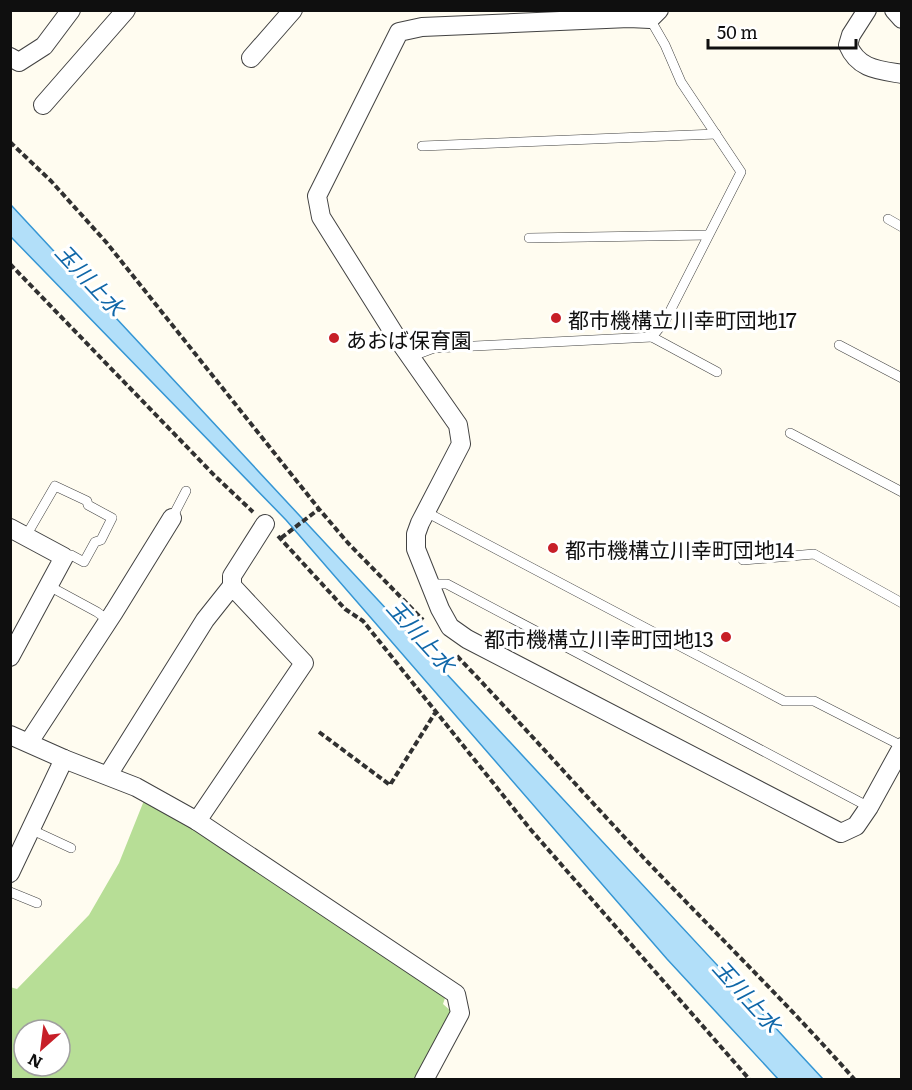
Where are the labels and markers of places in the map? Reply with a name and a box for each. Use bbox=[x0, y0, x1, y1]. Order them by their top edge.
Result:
place label: 都市機構立川幸町団地17 bbox=[568, 303, 797, 334]
marker: 都市機構立川幸町団地17 bbox=[549, 311, 563, 325]
place label: あおば保育園 bbox=[346, 323, 472, 354]
marker: あおば保育園 bbox=[327, 331, 341, 345]
place label: 都市機構立川幸町団地14 bbox=[565, 533, 795, 564]
marker: 都市機構立川幸町団地14 bbox=[546, 541, 560, 555]
place label: 都市機構立川幸町団地13 bbox=[484, 622, 714, 653]
marker: 都市機構立川幸町団地13 bbox=[719, 630, 733, 644]

